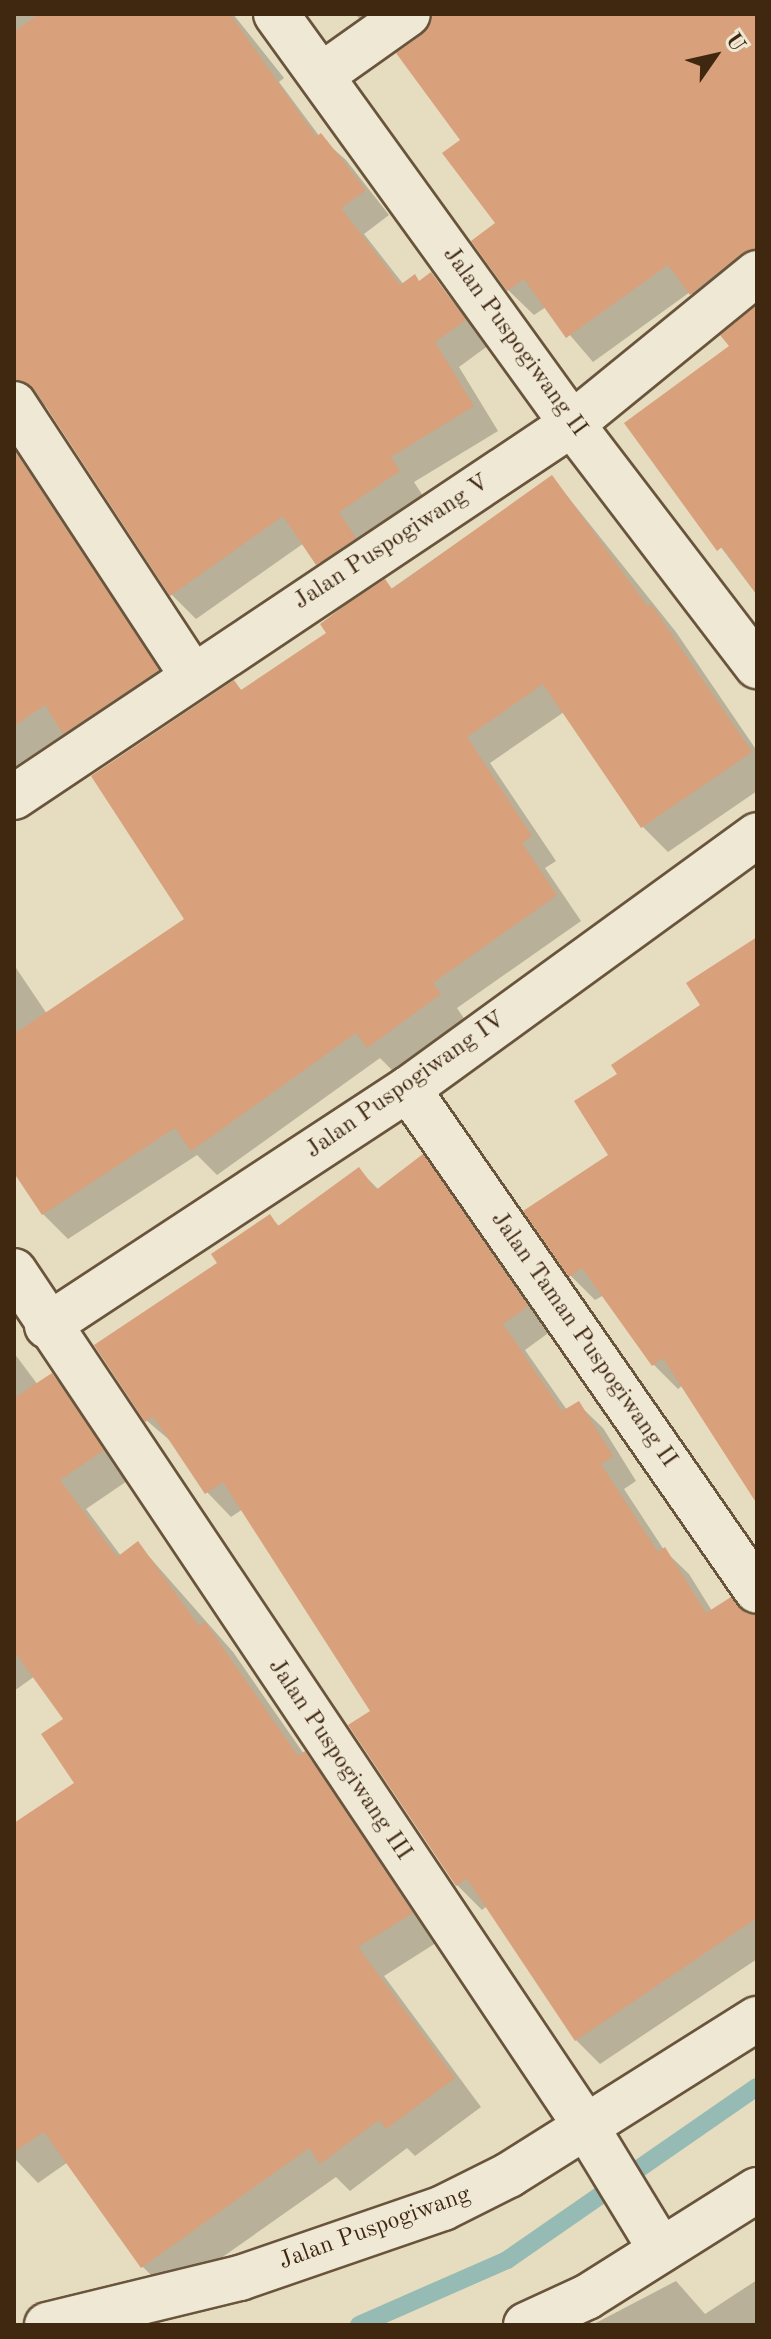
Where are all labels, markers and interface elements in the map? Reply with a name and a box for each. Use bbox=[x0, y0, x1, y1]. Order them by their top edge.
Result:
north arrow bbox=[675, 16, 755, 96]
text: U bbox=[721, 29, 749, 56]
street label: Jalan Puspogiwang II bbox=[436, 242, 592, 442]
street label: Jalan Puspogiwang V bbox=[289, 469, 495, 617]
street label: Jalan Puspogiwang IV bbox=[301, 1006, 511, 1166]
street label: Jalan Taman Puspogiwang II bbox=[484, 1207, 682, 1473]
street label: Jalan Puspogiwang III bbox=[261, 1654, 417, 1866]
street label: Jalan Puspogiwang bbox=[275, 2181, 475, 2277]

